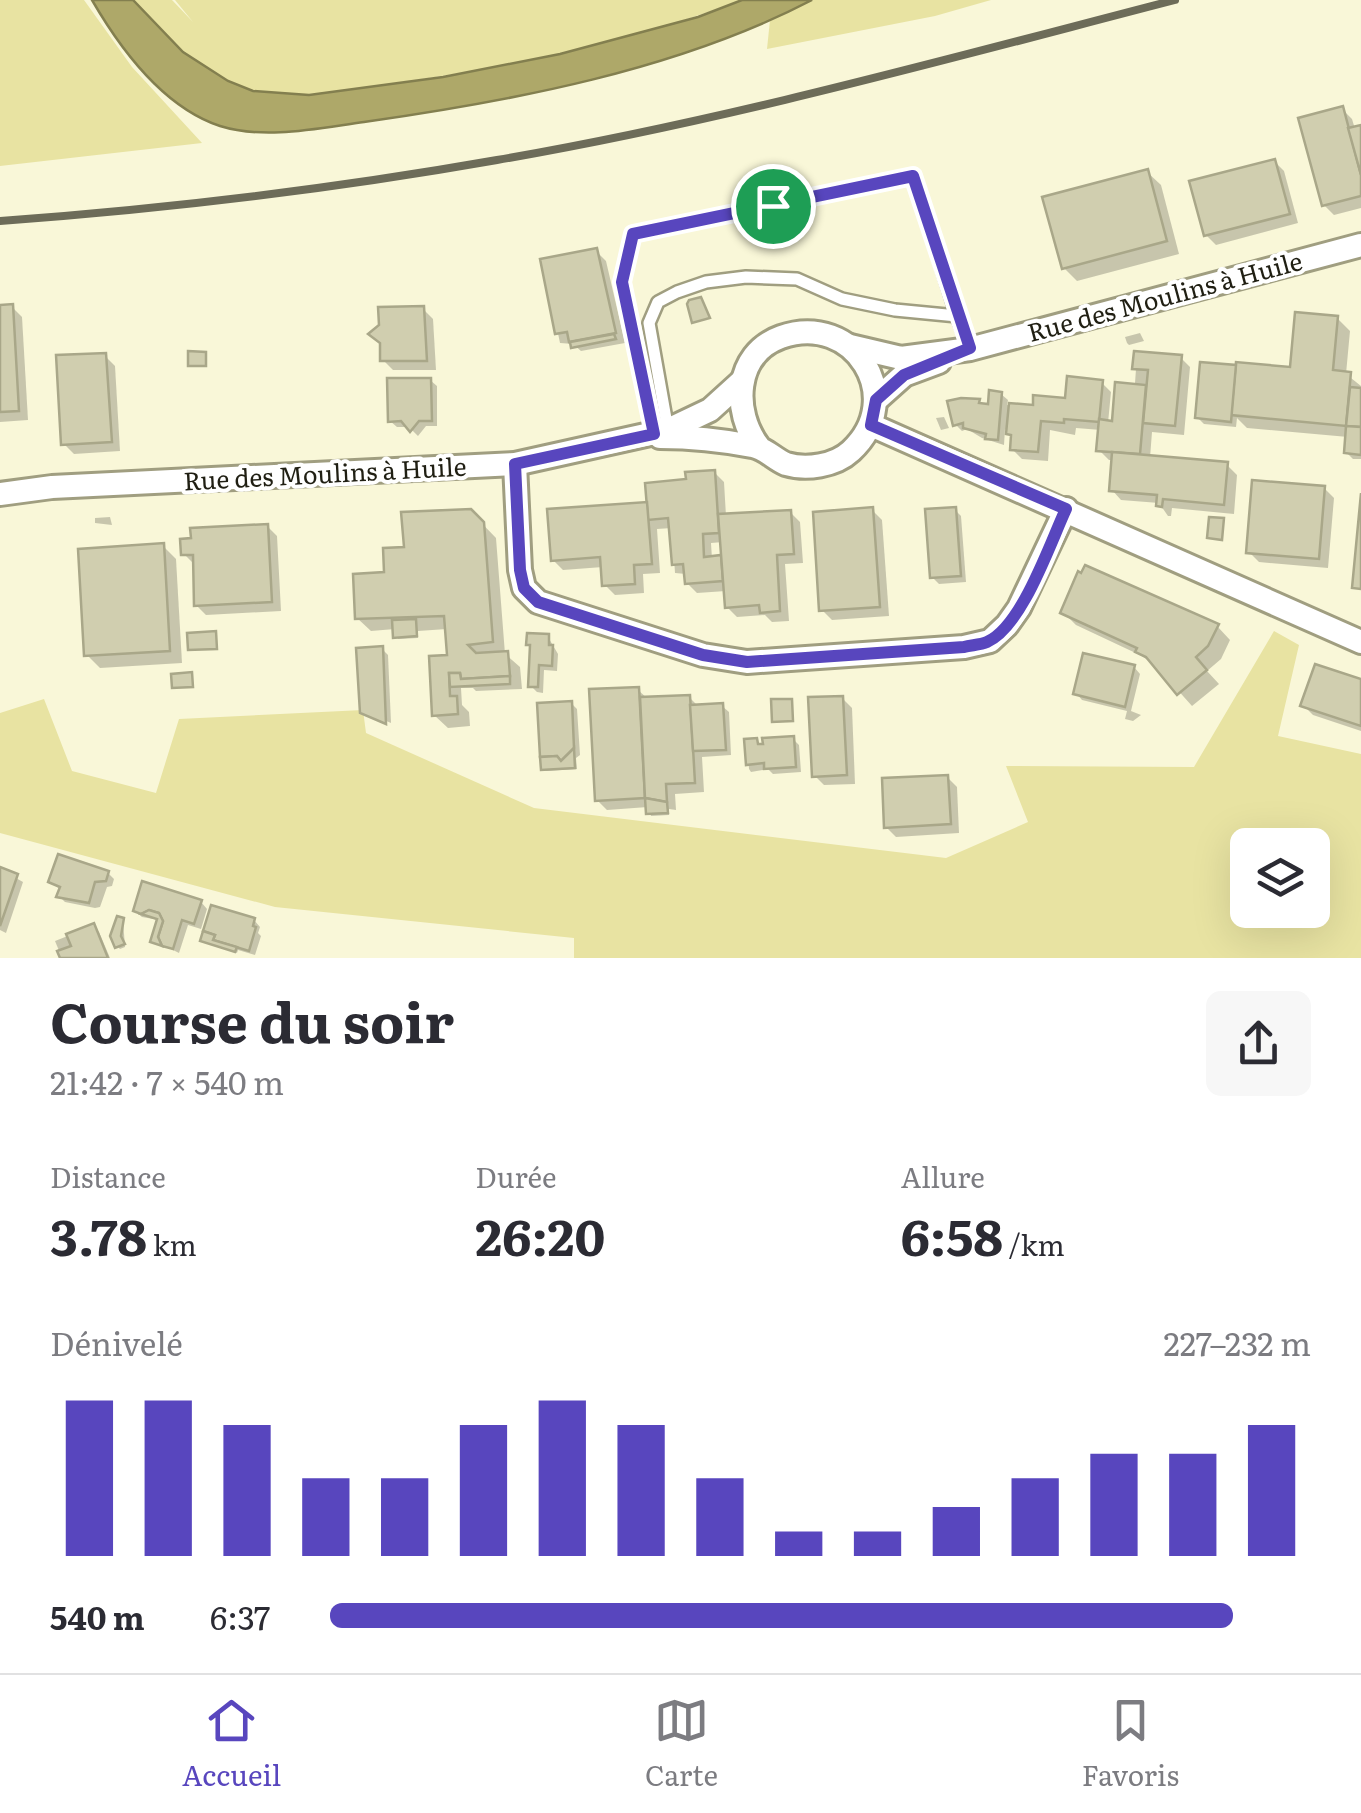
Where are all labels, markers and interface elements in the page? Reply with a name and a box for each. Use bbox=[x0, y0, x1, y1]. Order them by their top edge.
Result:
pin bbox=[731, 164, 816, 249]
icon: arrive bbox=[746, 179, 801, 234]
street label: Rue des Moulins à Huile bbox=[1023, 241, 1306, 350]
street label: Rue des Moulins à Huile bbox=[183, 447, 467, 498]
map controls bbox=[1230, 828, 1330, 928]
button: layers bbox=[1230, 828, 1330, 928]
text: Course du soir bbox=[50, 978, 454, 1060]
button: share bbox=[1206, 991, 1311, 1096]
text: 21:42 · 7 × 540 m bbox=[50, 1057, 284, 1105]
text: Distance bbox=[50, 1155, 166, 1197]
text: Durée bbox=[475, 1155, 557, 1197]
text: Allure bbox=[901, 1155, 985, 1197]
text: 3.78 bbox=[50, 1197, 147, 1271]
text: 26:20 bbox=[475, 1197, 605, 1271]
text: 6:58 bbox=[901, 1197, 1003, 1271]
text: km bbox=[147, 1223, 197, 1265]
text: /km bbox=[1003, 1223, 1065, 1265]
text: Dénivelé bbox=[50, 1318, 183, 1366]
text: 227–232 m bbox=[1164, 1318, 1311, 1366]
text: 540 m bbox=[50, 1592, 145, 1640]
text: 6:37 bbox=[210, 1592, 270, 1640]
tab: Accueil bbox=[182, 1693, 281, 1795]
tab: Carte bbox=[645, 1693, 718, 1795]
tab: Favoris bbox=[1082, 1693, 1179, 1795]

